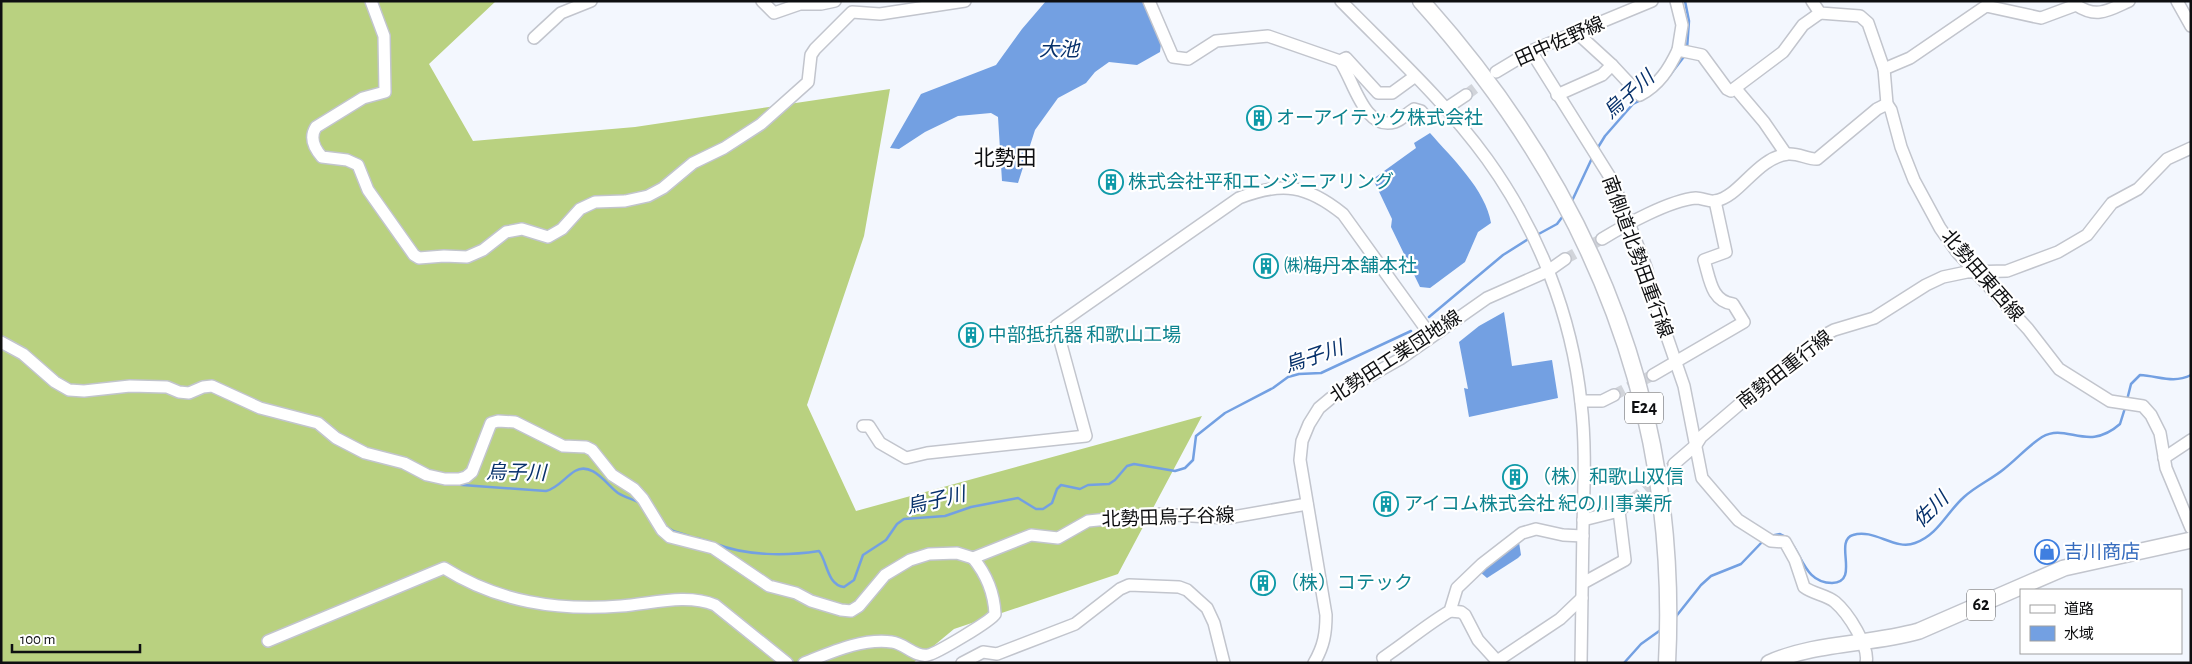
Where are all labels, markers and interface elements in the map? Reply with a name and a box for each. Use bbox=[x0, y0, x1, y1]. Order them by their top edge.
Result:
street label: 田中佐野線 bbox=[1512, 13, 1607, 70]
water label: 大池 bbox=[1039, 39, 1081, 60]
water label: 烏子川 bbox=[1599, 65, 1659, 123]
building icon: オーアイテック株式会社 bbox=[1246, 105, 1272, 131]
place label: オーアイテック株式会社 bbox=[1276, 107, 1483, 128]
district label: 北勢田 bbox=[974, 147, 1037, 169]
building icon: 株式会社平和エンジニアリング bbox=[1098, 169, 1124, 195]
place label: 株式会社平和エンジニアリング bbox=[1128, 171, 1394, 192]
street label: 南側道北勢田重行線 bbox=[1599, 173, 1677, 341]
street label: 北勢田東西線 bbox=[1937, 225, 2028, 325]
building icon: ㈱梅丹本舗本社 bbox=[1253, 253, 1279, 279]
place label: ㈱梅丹本舗本社 bbox=[1284, 255, 1417, 276]
street label: 北勢田工業団地線 bbox=[1326, 306, 1465, 406]
building icon: 中部抵抗器 和歌山工場 bbox=[958, 322, 984, 348]
place label: 中部抵抗器 和歌山工場 bbox=[988, 325, 1181, 345]
street label: 南勢田重行線 bbox=[1733, 326, 1836, 413]
water label: 烏子川 bbox=[1282, 336, 1348, 376]
road number: E24 bbox=[1625, 392, 1663, 423]
water label: 烏子川 bbox=[486, 461, 548, 484]
building icon: （株）和歌山双信 bbox=[1502, 464, 1528, 490]
place label: （株）和歌山双信 bbox=[1532, 466, 1684, 487]
water label: 烏子川 bbox=[904, 483, 969, 517]
water label: 佐川 bbox=[1909, 487, 1954, 531]
building icon: アイコム株式会社 紀の川事業所 bbox=[1373, 491, 1399, 517]
place label: アイコム株式会社 紀の川事業所 bbox=[1404, 493, 1672, 514]
street label: 北勢田烏子谷線 bbox=[1101, 504, 1235, 530]
shop icon: 吉川商店 bbox=[2034, 539, 2060, 565]
place label: 吉川商店 bbox=[2064, 541, 2140, 562]
building icon: （株）コテック bbox=[1250, 570, 1276, 596]
place label: （株）コテック bbox=[1280, 572, 1413, 593]
legend bbox=[2020, 589, 2182, 654]
road number: 62 bbox=[1967, 590, 1995, 620]
text: 道路 bbox=[2064, 601, 2094, 617]
scale bar bbox=[12, 622, 140, 654]
text: 水域 bbox=[2064, 626, 2094, 642]
text: 100 m bbox=[20, 632, 55, 647]

